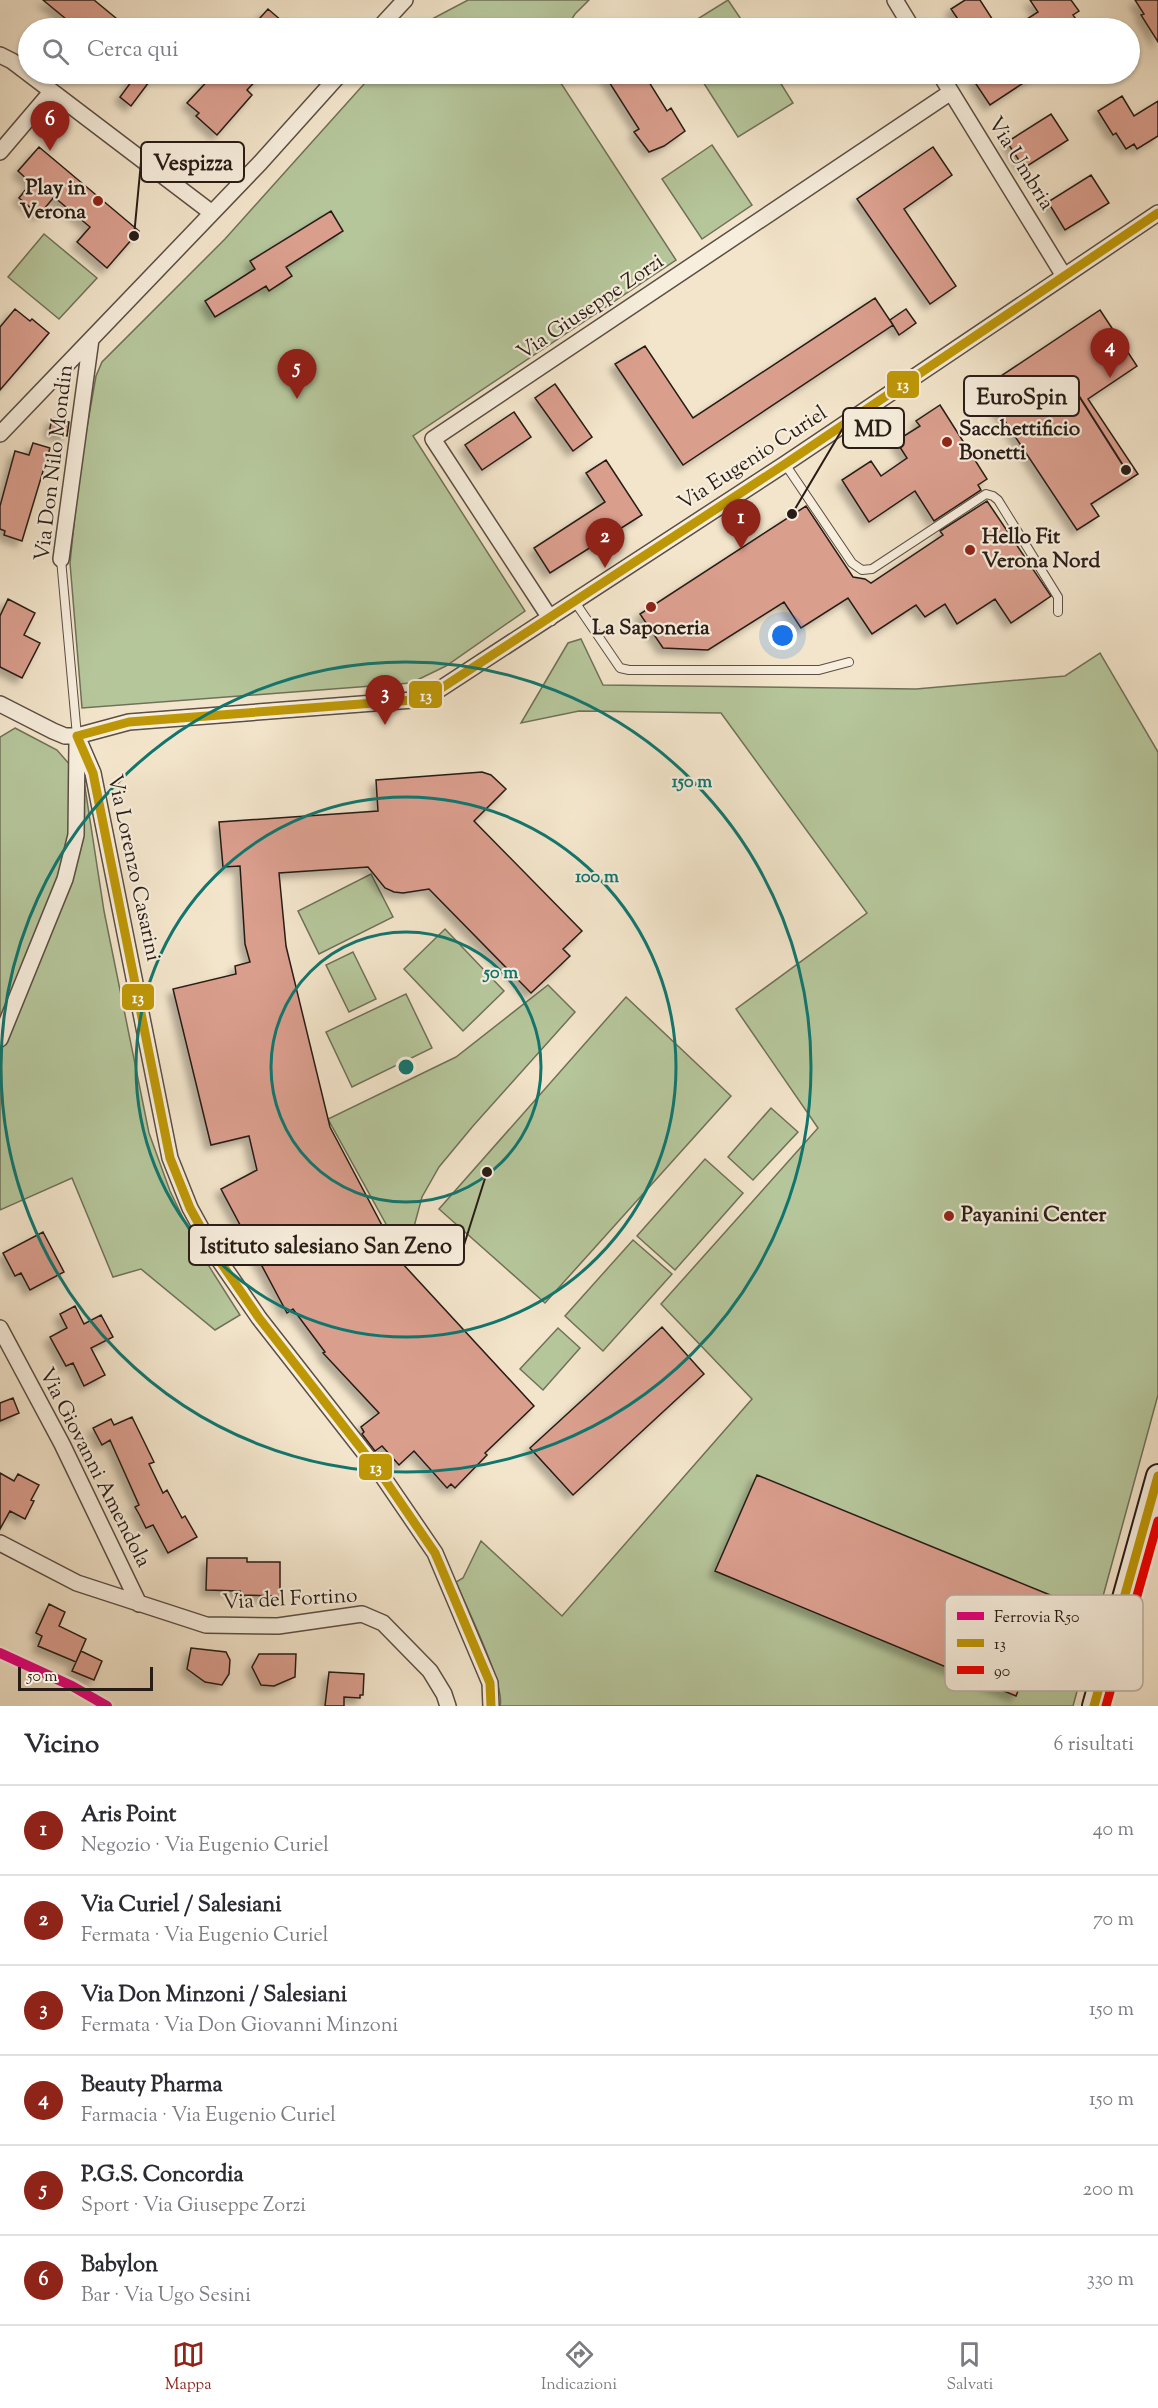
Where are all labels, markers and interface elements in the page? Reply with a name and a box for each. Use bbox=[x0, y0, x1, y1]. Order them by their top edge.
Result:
search box bbox=[18, 18, 1140, 84]
icon: search bbox=[39, 35, 72, 68]
text: Cerca qui bbox=[87, 35, 178, 67]
pin: 6 bbox=[31, 102, 70, 151]
street label: Via Umbria bbox=[979, 111, 1061, 217]
callout: Vespizza bbox=[141, 142, 244, 182]
text: Vespizza bbox=[153, 149, 234, 181]
place label: Play in Verona bbox=[20, 174, 87, 228]
marker: Play in Verona bbox=[91, 194, 105, 208]
street label: Via Giuseppe Zorzi bbox=[512, 248, 670, 368]
pin: 4 bbox=[1090, 328, 1130, 378]
pin: 5 bbox=[278, 350, 316, 399]
street label: Via Don Nilo Mondin bbox=[28, 363, 82, 563]
line badge: 13 bbox=[886, 370, 920, 399]
text: 13 bbox=[897, 375, 909, 398]
callout: EuroSpin bbox=[964, 376, 1079, 416]
text: EuroSpin bbox=[977, 383, 1067, 415]
street label: Via Eugenio Curiel bbox=[672, 399, 834, 519]
callout: MD bbox=[843, 408, 904, 448]
text: MD bbox=[854, 415, 892, 447]
place label: Sacchettificio Bonetti bbox=[959, 415, 1081, 469]
marker: Sacchettificio Bonetti bbox=[940, 435, 954, 449]
pin: 1 bbox=[722, 500, 760, 549]
pin: 2 bbox=[586, 518, 624, 568]
place label: Hello Fit Verona Nord bbox=[982, 523, 1100, 577]
marker: Hello Fit Verona Nord bbox=[963, 543, 977, 557]
marker: La Saponeria bbox=[644, 600, 658, 614]
place label: La Saponeria bbox=[592, 614, 710, 644]
your location bbox=[768, 621, 797, 650]
pin: 3 bbox=[366, 676, 404, 725]
line badge: 13 bbox=[408, 680, 443, 709]
text: 13 bbox=[420, 686, 432, 709]
text: 150 m bbox=[672, 770, 712, 796]
street label: Via Lorenzo Casarini bbox=[99, 772, 167, 964]
text: 100 m bbox=[575, 865, 619, 891]
text: 50 m bbox=[482, 961, 518, 987]
line badge: 13 bbox=[121, 983, 155, 1011]
text: 13 bbox=[132, 988, 144, 1011]
centre of rings bbox=[396, 1057, 416, 1077]
place label: Payanini Center bbox=[961, 1201, 1107, 1231]
marker: Payanini Center bbox=[942, 1209, 956, 1223]
callout: Istituto salesiano San Zeno bbox=[189, 1225, 464, 1265]
text: Istituto salesiano San Zeno bbox=[200, 1232, 452, 1264]
street label: Via Giovanni Amendola bbox=[31, 1363, 158, 1573]
line badge: 13 bbox=[358, 1453, 393, 1481]
text: 13 bbox=[370, 1458, 382, 1481]
street label: Via del Fortino bbox=[222, 1581, 358, 1619]
legend bbox=[945, 1595, 1143, 1691]
text: Ferrovia R50 bbox=[994, 1607, 1080, 1630]
text: 13 bbox=[994, 1634, 1006, 1657]
text: 90 bbox=[994, 1661, 1010, 1684]
scale bar bbox=[18, 1664, 153, 1692]
text: 50 m bbox=[27, 1666, 58, 1689]
text: Vicino bbox=[24, 1727, 99, 1764]
text: 6 risultati bbox=[1053, 1731, 1134, 1760]
text: Aris Point bbox=[81, 1800, 176, 1832]
text: 1 bbox=[40, 1816, 47, 1845]
text: 40 m bbox=[1093, 1816, 1134, 1845]
text: Negozio · Via Eugenio Curiel bbox=[81, 1832, 329, 1861]
text: Via Curiel / Salesiani bbox=[81, 1890, 282, 1922]
text: 2 bbox=[39, 1906, 48, 1935]
text: 70 m bbox=[1093, 1906, 1134, 1935]
text: Fermata · Via Eugenio Curiel bbox=[81, 1922, 328, 1951]
text: Via Don Minzoni / Salesiani bbox=[81, 1980, 347, 2012]
text: 3 bbox=[39, 1996, 48, 2025]
text: 150 m bbox=[1089, 1996, 1134, 2025]
text: Fermata · Via Don Giovanni Minzoni bbox=[81, 2012, 398, 2041]
text: Beauty Pharma bbox=[81, 2070, 223, 2102]
text: 4 bbox=[38, 2086, 49, 2115]
text: 150 m bbox=[1089, 2086, 1134, 2115]
text: Farmacia · Via Eugenio Curiel bbox=[81, 2102, 336, 2131]
text: P.G.S. Concordia bbox=[81, 2160, 244, 2192]
text: 5 bbox=[40, 2176, 47, 2205]
text: 200 m bbox=[1083, 2176, 1134, 2205]
text: Sport · Via Giuseppe Zorzi bbox=[81, 2192, 306, 2221]
text: Babylon bbox=[81, 2250, 158, 2282]
text: 6 bbox=[39, 2266, 48, 2295]
text: 330 m bbox=[1087, 2266, 1134, 2295]
text: Bar · Via Ugo Sesini bbox=[81, 2282, 251, 2311]
tab: Mappa bbox=[165, 2338, 212, 2397]
tab: Indicazioni bbox=[541, 2338, 617, 2397]
tab: Salvati bbox=[946, 2338, 993, 2397]

